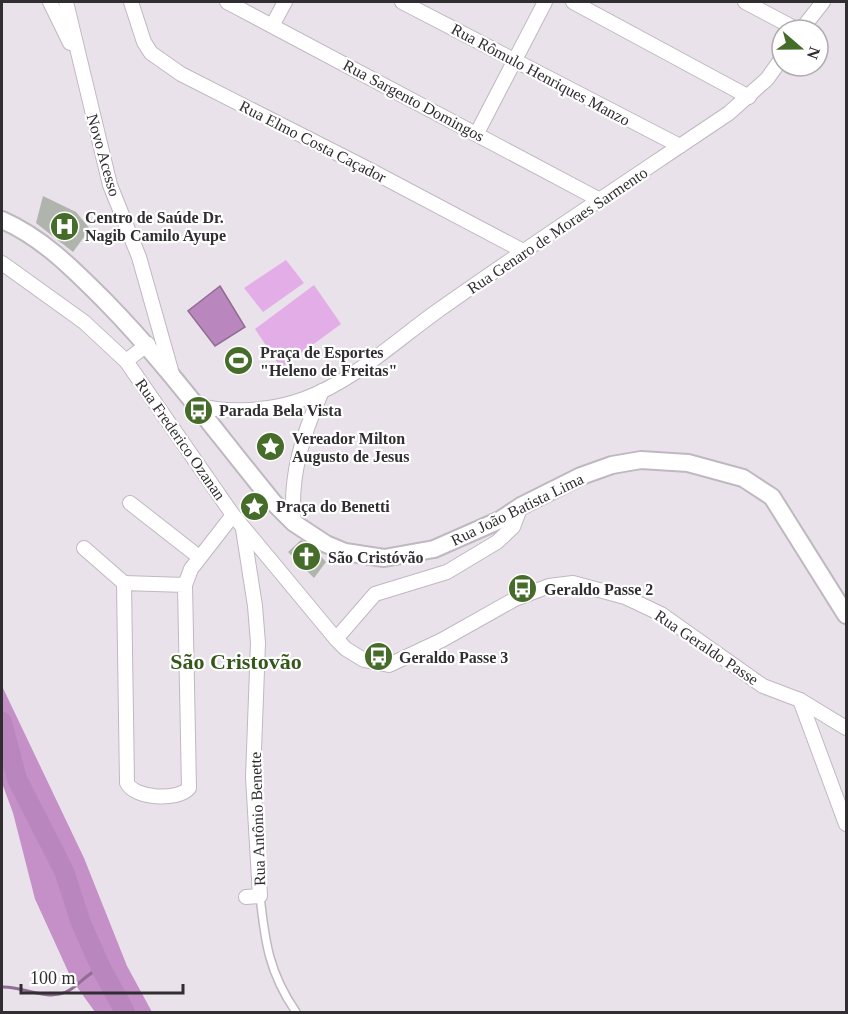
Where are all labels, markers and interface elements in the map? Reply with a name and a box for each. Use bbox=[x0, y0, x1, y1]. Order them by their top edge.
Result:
north arrow bbox=[770, 18, 830, 78]
street label: Rua Rômulo Henriques Manzo bbox=[448, 20, 633, 130]
text: N bbox=[804, 45, 824, 62]
street label: Rua Sargento Domingos bbox=[340, 56, 487, 146]
street label: Rua Elmo Costa Caçador bbox=[236, 97, 389, 187]
street label: Novo Acesso bbox=[84, 112, 123, 198]
street label: Rua Genaro de Moraes Sarmento bbox=[464, 164, 650, 297]
place label: Centro de Saúde Dr. Nagib Camilo Ayupe bbox=[85, 209, 226, 245]
hospital icon: Centro de Saúde Dr. Nagib Camilo Ayupe bbox=[48, 210, 80, 242]
place label: Praça de Esportes "Heleno de Freitas" bbox=[260, 344, 397, 379]
sports icon: Praça de Esportes "Heleno de Freitas" bbox=[223, 345, 255, 377]
street label: Rua Frederico Ozanan bbox=[132, 375, 229, 503]
bus stop icon: Parada Bela Vista bbox=[182, 394, 214, 426]
place label: Parada Bela Vista bbox=[219, 402, 342, 419]
place label: Vereador Milton Augusto de Jesus bbox=[292, 430, 409, 466]
place icon: Vereador Milton Augusto de Jesus bbox=[255, 431, 287, 463]
street label: Rua João Batista Lima bbox=[448, 470, 586, 549]
place icon: Praça do Benetti bbox=[239, 490, 271, 522]
place label: Praça do Benetti bbox=[276, 498, 390, 516]
church icon: São Cristóvão bbox=[291, 541, 323, 573]
place label: São Cristóvão bbox=[328, 549, 424, 566]
bus stop icon: Geraldo Passe 2 bbox=[507, 573, 539, 605]
place label: Geraldo Passe 2 bbox=[544, 581, 653, 598]
street label: Rua Geraldo Passe bbox=[652, 607, 762, 688]
bus stop icon: Geraldo Passe 3 bbox=[362, 641, 394, 673]
district label: São Cristovão bbox=[170, 649, 302, 674]
place label: Geraldo Passe 3 bbox=[399, 649, 508, 666]
street label: Rua Antônio Benette bbox=[247, 752, 268, 886]
scale bar bbox=[21, 957, 183, 995]
text: 100 m bbox=[30, 968, 76, 988]

